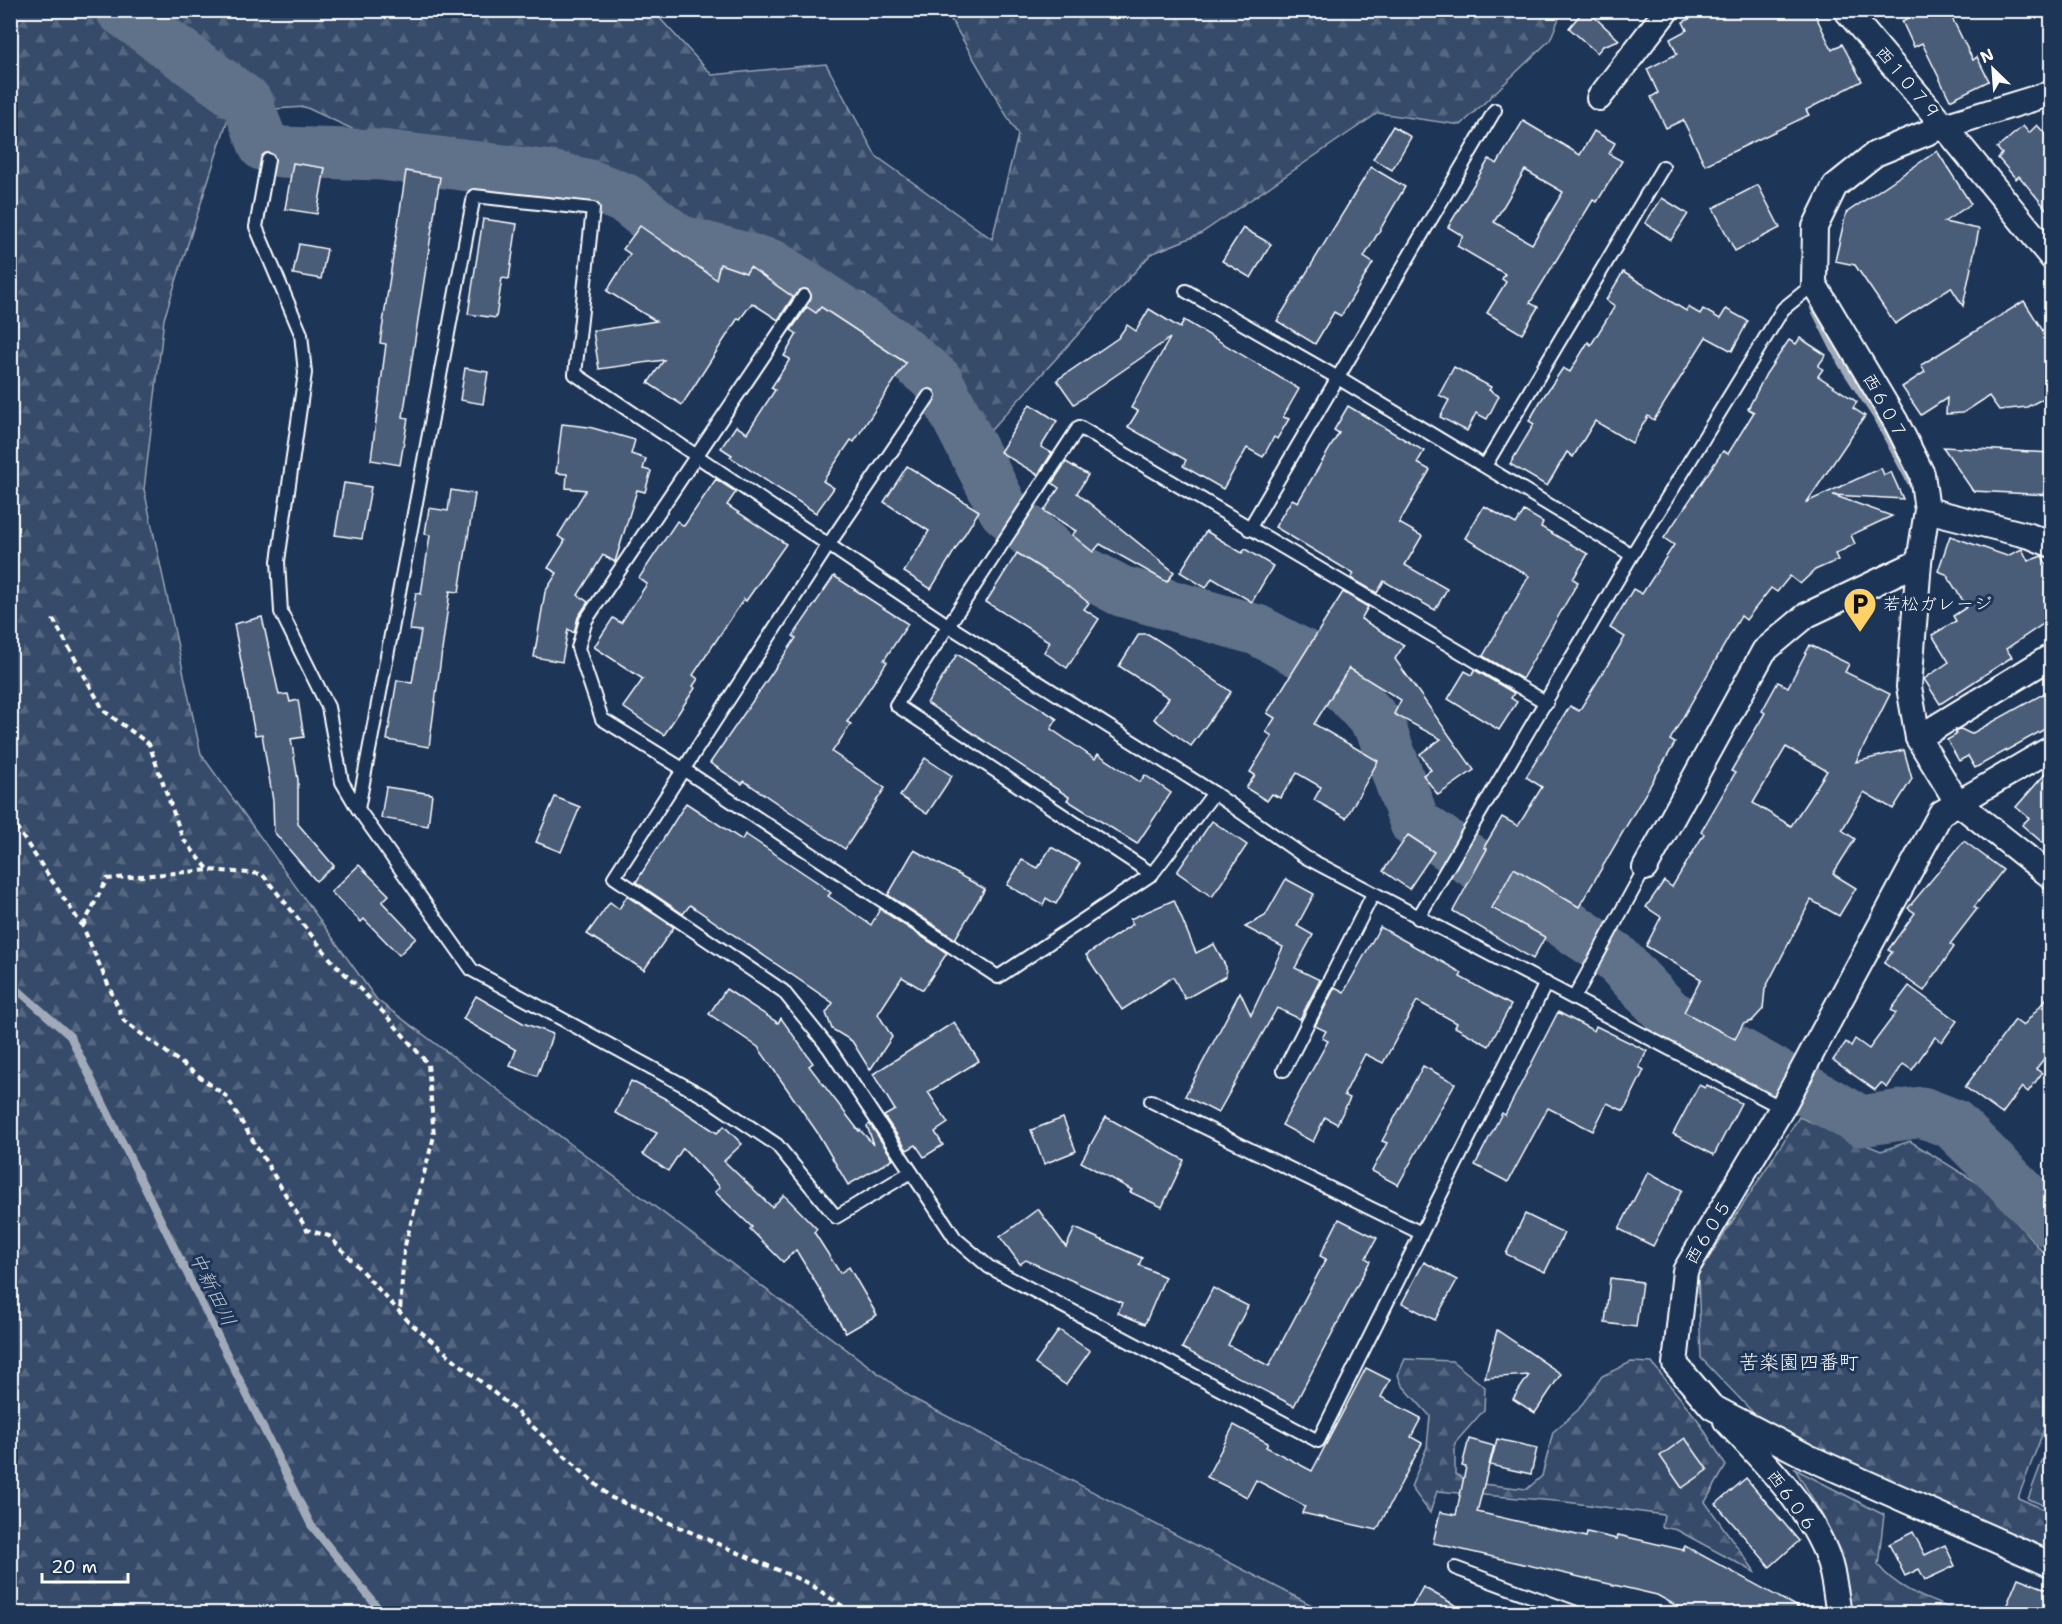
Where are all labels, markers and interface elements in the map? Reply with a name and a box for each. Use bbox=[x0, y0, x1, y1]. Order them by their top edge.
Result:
north arrow bbox=[1963, 39, 2023, 99]
street label: 西１０７９ bbox=[1870, 41, 1946, 125]
text: N bbox=[1977, 44, 1997, 68]
street label: 西６０７ bbox=[1857, 369, 1913, 443]
parking icon: 若松ガレージ bbox=[1842, 586, 1878, 633]
place label: 若松ガレージ bbox=[1883, 592, 1992, 616]
street label: 西６０５ bbox=[1679, 1195, 1737, 1269]
water label: 中新田川 bbox=[184, 1247, 242, 1331]
district label: 苦楽園四番町 bbox=[1739, 1349, 1859, 1375]
street label: 西６０６ bbox=[1761, 1465, 1823, 1537]
scale bar bbox=[42, 1546, 128, 1584]
text: 20 m bbox=[51, 1555, 97, 1579]

